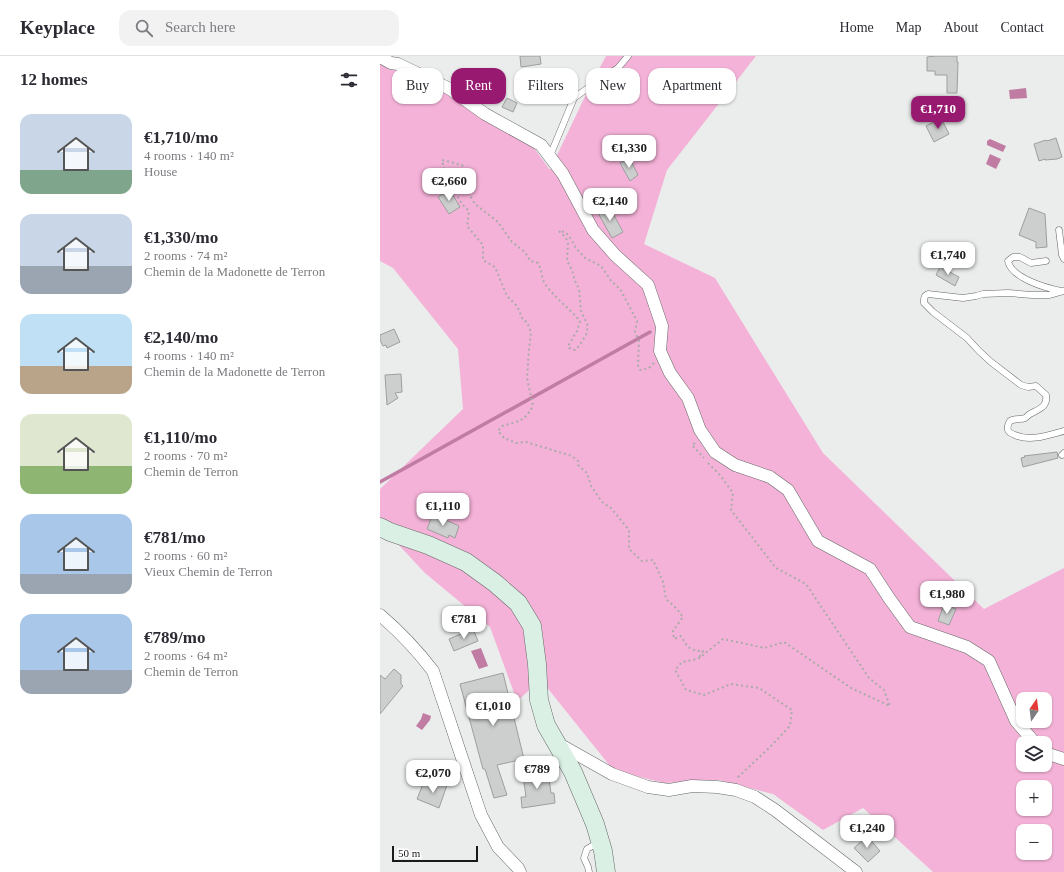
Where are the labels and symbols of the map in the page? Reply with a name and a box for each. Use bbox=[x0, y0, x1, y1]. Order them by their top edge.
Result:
pin: €1,710 bbox=[905, 96, 971, 130]
pin: €1,330 bbox=[596, 135, 662, 169]
pin: €2,660 bbox=[416, 168, 482, 202]
pin: €2,140 bbox=[577, 188, 643, 222]
pin: €1,740 bbox=[915, 242, 981, 276]
pin: €1,110 bbox=[410, 493, 476, 527]
pin: €1,980 bbox=[914, 581, 980, 615]
pin: €781 bbox=[440, 606, 488, 640]
north arrow bbox=[1016, 692, 1052, 728]
pin: €1,010 bbox=[460, 693, 526, 727]
pin: €789 bbox=[513, 756, 561, 790]
pin: €2,070 bbox=[400, 760, 466, 794]
pin: €1,240 bbox=[834, 815, 900, 849]
scale bar bbox=[392, 844, 478, 863]

